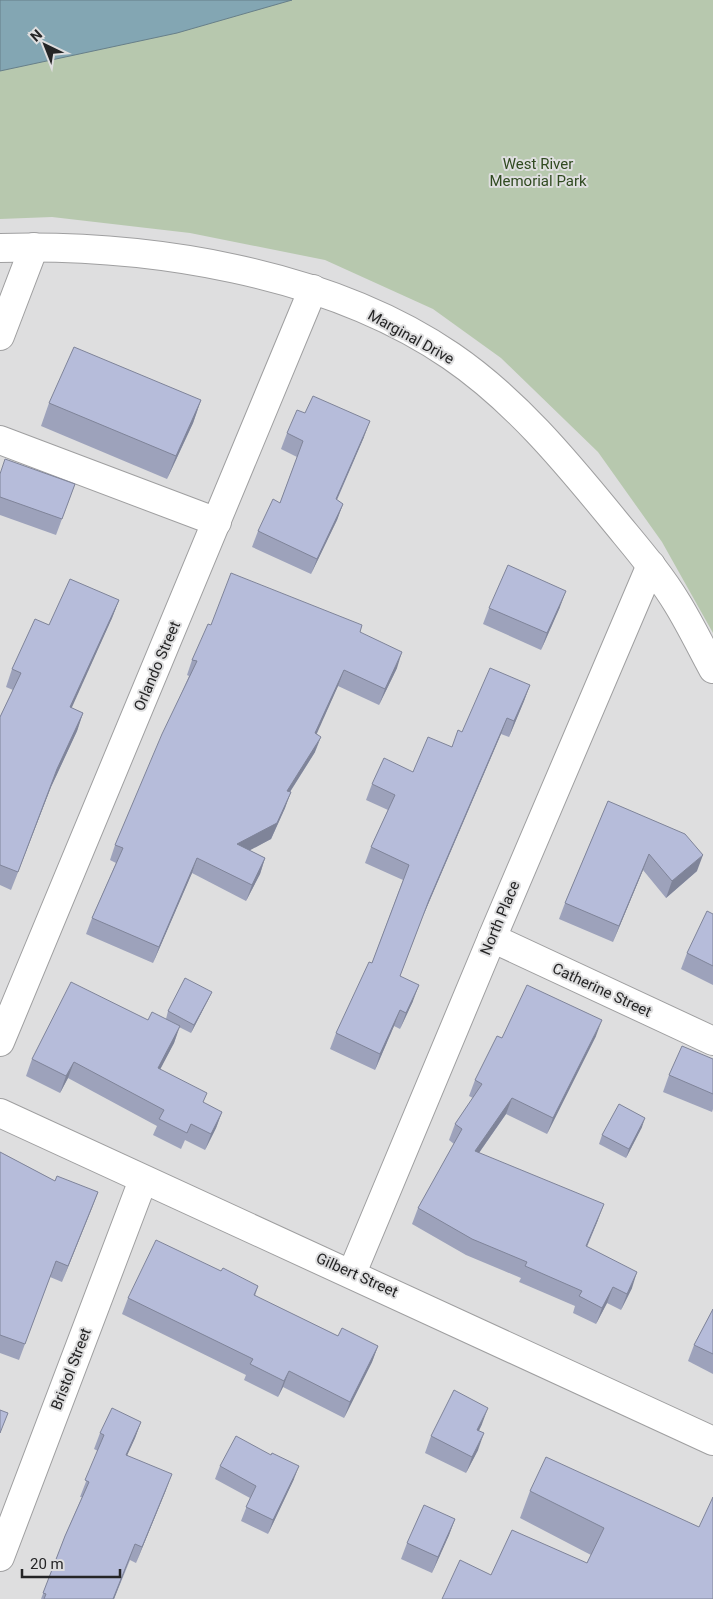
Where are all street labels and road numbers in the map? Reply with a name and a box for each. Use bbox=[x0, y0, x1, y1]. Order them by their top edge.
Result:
street label: Marginal Drive bbox=[365, 306, 457, 368]
street label: Orlando Street bbox=[130, 618, 184, 714]
street label: North Place bbox=[476, 878, 524, 958]
street label: Catherine Street bbox=[550, 959, 655, 1021]
street label: Gilbert Street bbox=[313, 1249, 401, 1301]
street label: Bristol Street bbox=[47, 1326, 95, 1412]

